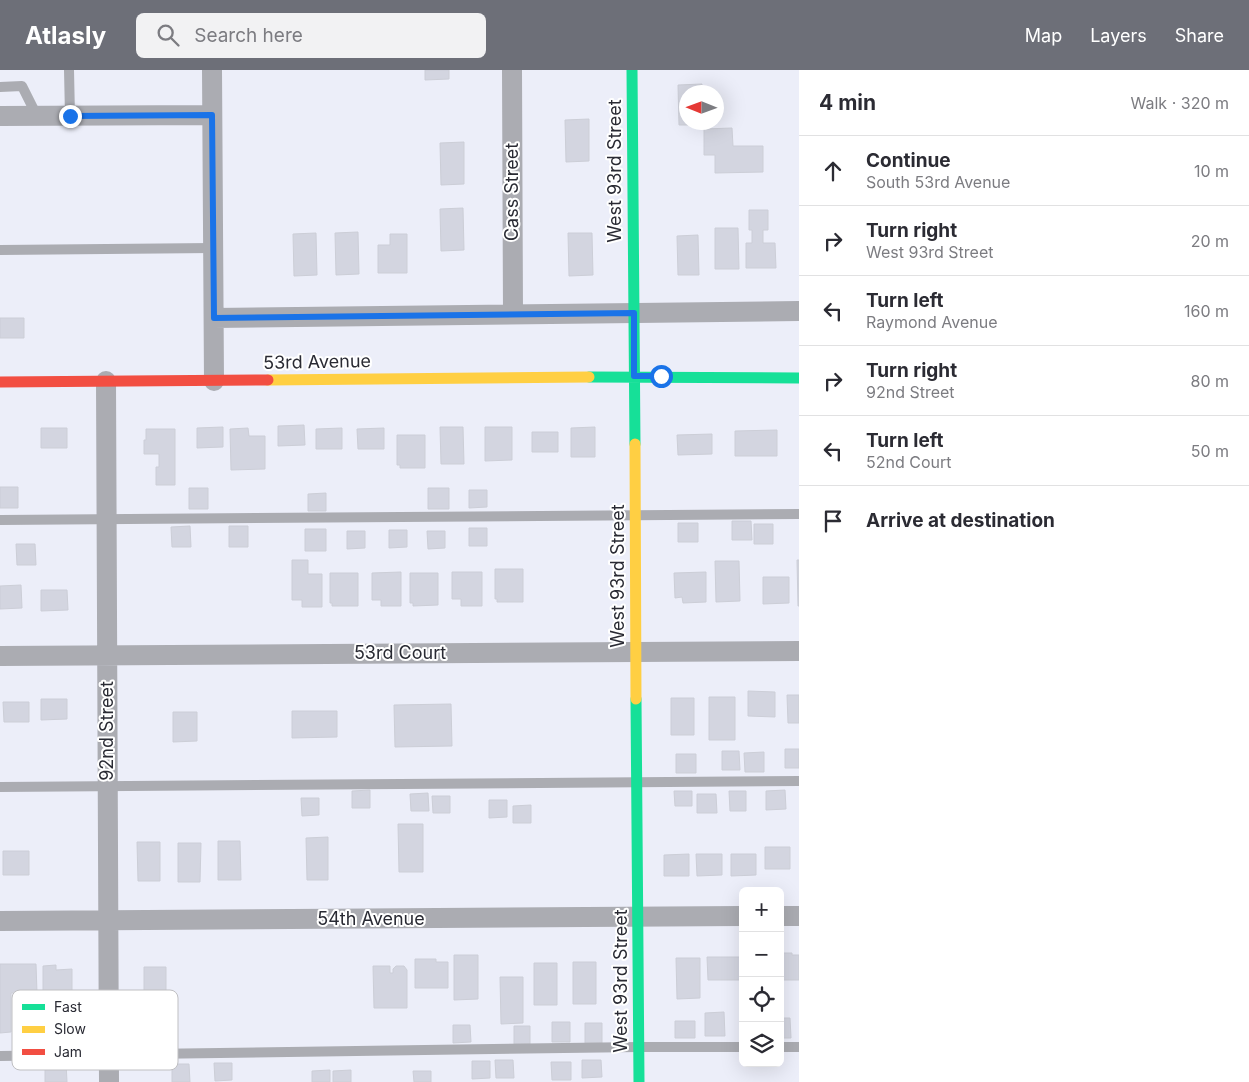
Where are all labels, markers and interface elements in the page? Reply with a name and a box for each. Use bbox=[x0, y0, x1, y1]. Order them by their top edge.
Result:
search box bbox=[136, 13, 486, 58]
text: Atlasly bbox=[25, 21, 106, 50]
icon: search bbox=[154, 21, 182, 49]
text: Search here bbox=[194, 24, 303, 47]
text: Map bbox=[1025, 25, 1062, 46]
text: Layers bbox=[1090, 25, 1147, 46]
text: Share bbox=[1175, 25, 1224, 46]
north arrow bbox=[679, 85, 724, 130]
text: 4 min bbox=[819, 90, 876, 115]
text: Walk · 320 m bbox=[1131, 93, 1229, 113]
street label: West 93rd Street bbox=[604, 99, 625, 243]
route end bbox=[59, 105, 82, 128]
street label: Cass Street bbox=[501, 143, 522, 241]
text: Continue bbox=[866, 149, 951, 172]
icon: ahead bbox=[819, 157, 847, 185]
text: 10 m bbox=[1194, 161, 1229, 181]
text: South 53rd Avenue bbox=[866, 172, 1010, 192]
text: Turn right bbox=[866, 219, 957, 242]
icon: right bbox=[819, 227, 847, 255]
text: 20 m bbox=[1191, 231, 1229, 251]
text: West 93rd Street bbox=[866, 242, 993, 262]
text: Turn left bbox=[866, 289, 944, 312]
icon: left bbox=[819, 297, 847, 325]
text: 160 m bbox=[1184, 301, 1229, 321]
text: Raymond Avenue bbox=[866, 312, 998, 332]
street label: 53rd Avenue bbox=[263, 350, 371, 373]
text: Turn right bbox=[866, 359, 957, 382]
route start bbox=[650, 365, 673, 388]
icon: right bbox=[819, 367, 847, 395]
text: 80 m bbox=[1190, 371, 1229, 391]
text: 92nd Street bbox=[866, 382, 955, 402]
text: Turn left bbox=[866, 429, 944, 452]
icon: left bbox=[819, 437, 847, 465]
text: 50 m bbox=[1191, 441, 1229, 461]
text: 52nd Court bbox=[866, 452, 951, 472]
street label: West 93rd Street bbox=[607, 504, 628, 648]
icon: arrive bbox=[819, 507, 847, 535]
text: Arrive at destination bbox=[866, 509, 1055, 532]
street label: 53rd Court bbox=[354, 642, 446, 663]
street label: 92nd Street bbox=[96, 681, 117, 781]
map controls bbox=[739, 887, 784, 1067]
button: + bbox=[739, 887, 784, 932]
street label: 54th Avenue bbox=[317, 908, 425, 929]
street label: West 93rd Street bbox=[610, 909, 631, 1053]
button: − bbox=[739, 932, 784, 977]
button: locate bbox=[739, 977, 784, 1022]
legend bbox=[12, 990, 178, 1070]
text: Fast bbox=[54, 998, 82, 1015]
text: Slow bbox=[54, 1020, 86, 1037]
button: layers bbox=[739, 1022, 784, 1067]
text: Jam bbox=[54, 1043, 82, 1060]

